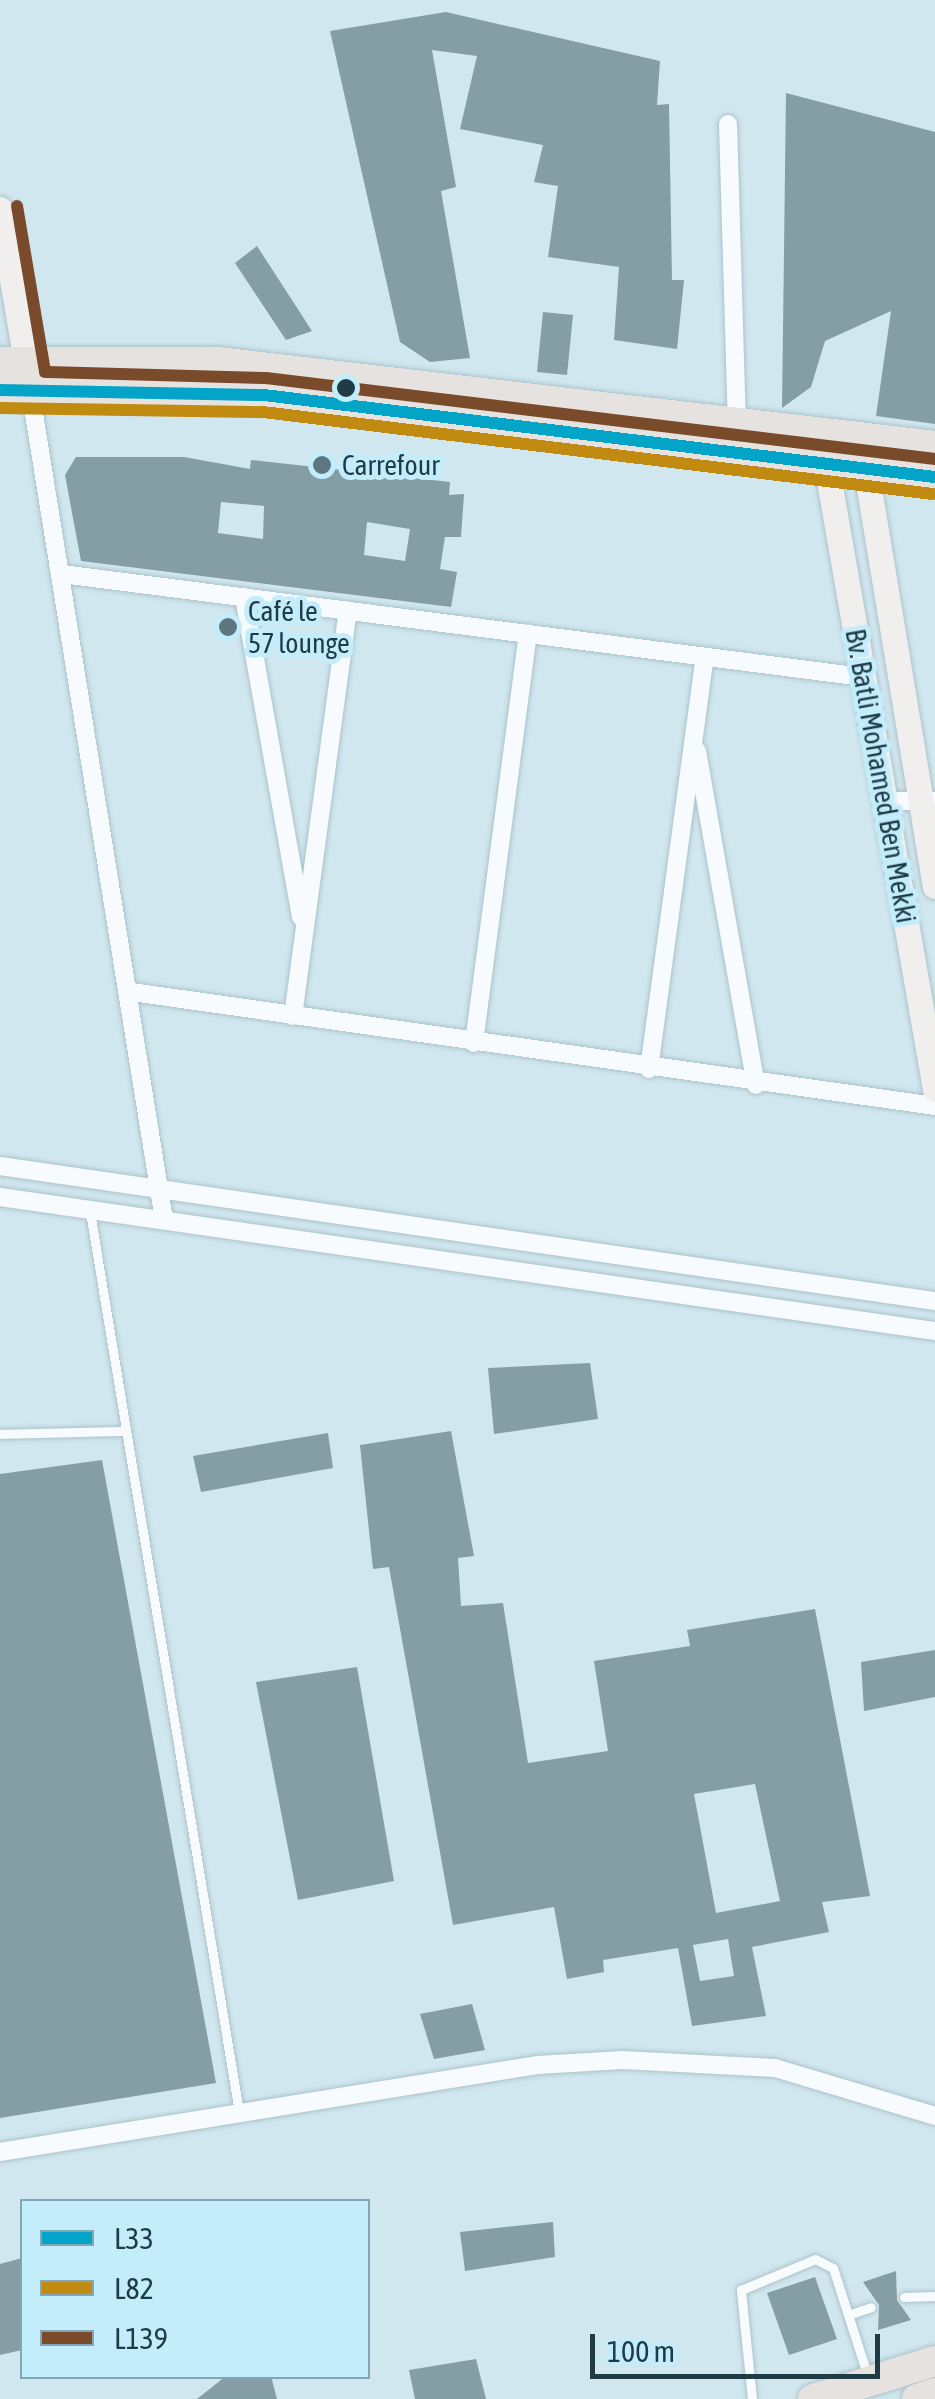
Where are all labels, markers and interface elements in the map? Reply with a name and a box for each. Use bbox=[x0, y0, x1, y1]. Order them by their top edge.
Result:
unlabelled marker bbox=[336, 378, 356, 398]
place label: Carrefour bbox=[342, 448, 440, 482]
marker: Carrefour bbox=[311, 454, 333, 476]
place label: Café le 57 lounge bbox=[248, 594, 350, 660]
marker: Café le 57 lounge bbox=[217, 616, 239, 638]
street label: Bv. Batli Mohamed Ben Mekki bbox=[839, 626, 923, 926]
legend bbox=[20, 2199, 370, 2379]
text: L33 bbox=[114, 2221, 154, 2255]
text: L82 bbox=[114, 2271, 154, 2305]
scale bar bbox=[595, 2314, 885, 2376]
text: L139 bbox=[114, 2321, 168, 2355]
text: 100 m bbox=[607, 2334, 675, 2368]

